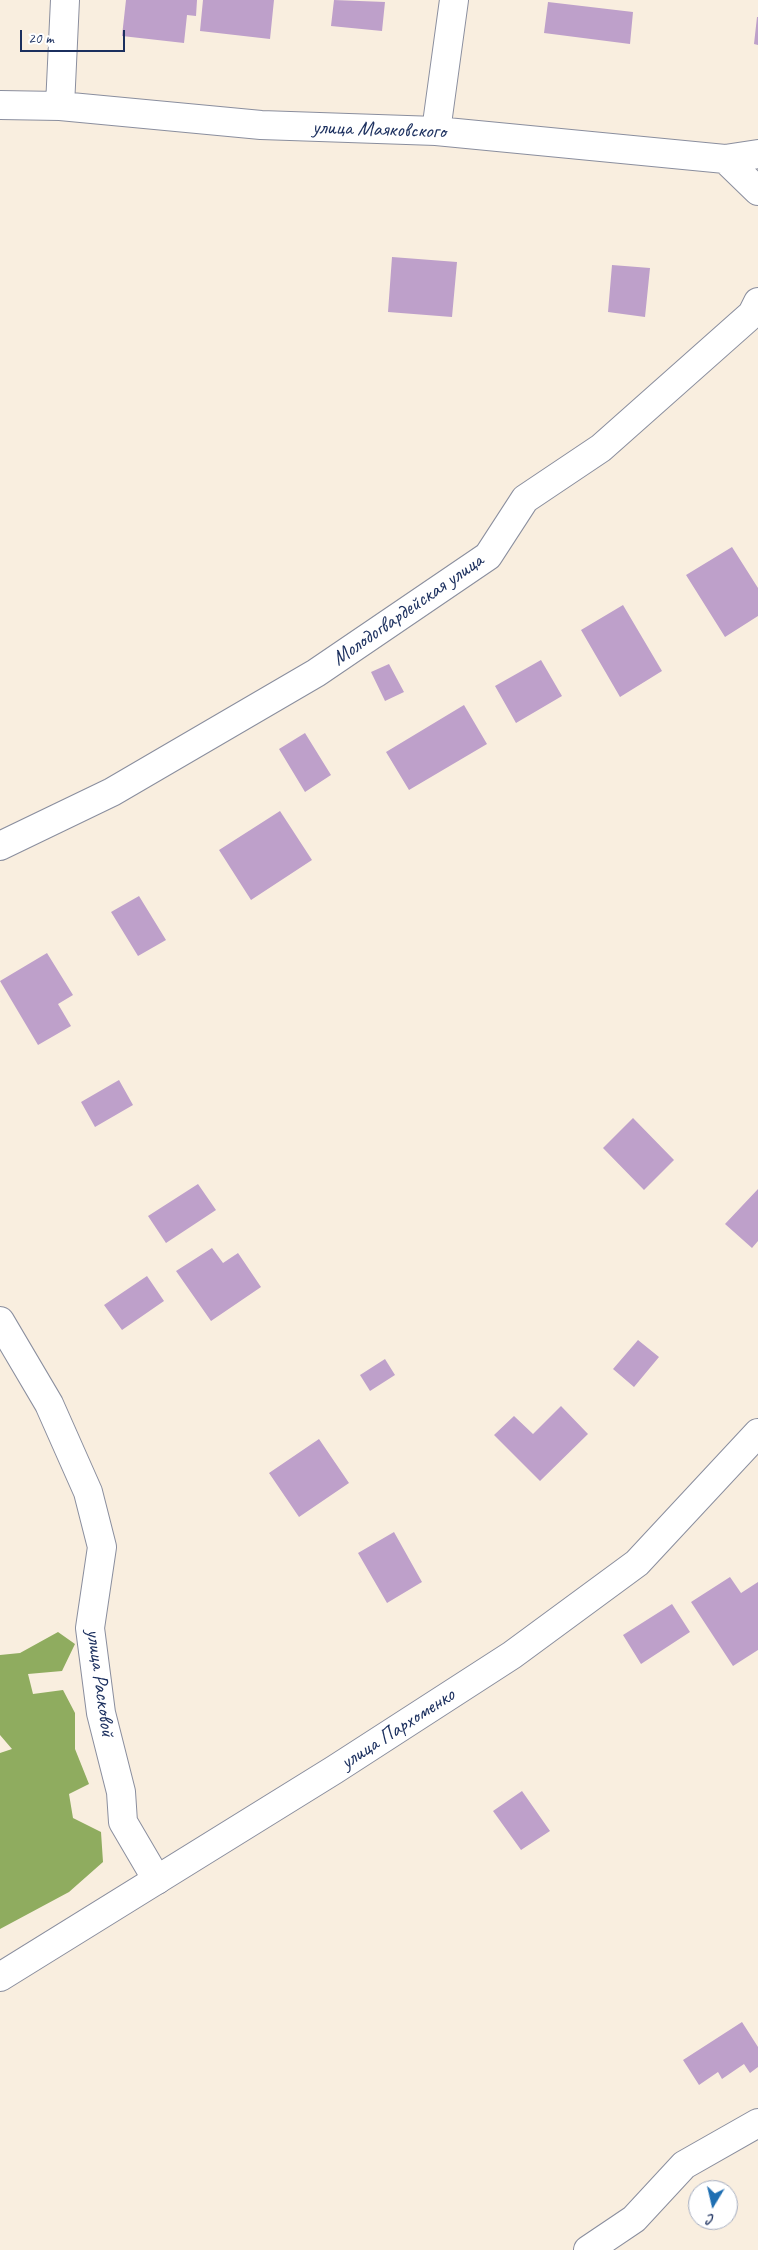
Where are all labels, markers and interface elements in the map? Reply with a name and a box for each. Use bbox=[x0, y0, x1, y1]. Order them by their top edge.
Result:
scale bar bbox=[22, 20, 128, 52]
text: 20 m bbox=[28, 29, 54, 48]
street label: улица Маяковского bbox=[312, 115, 446, 145]
street label: Молодогвардейская улица bbox=[328, 548, 488, 672]
street label: улица Расковой bbox=[80, 1627, 120, 1739]
street label: улица Пархоменко bbox=[336, 1683, 460, 1775]
north arrow bbox=[688, 2180, 738, 2230]
text: С bbox=[706, 2210, 715, 2228]

